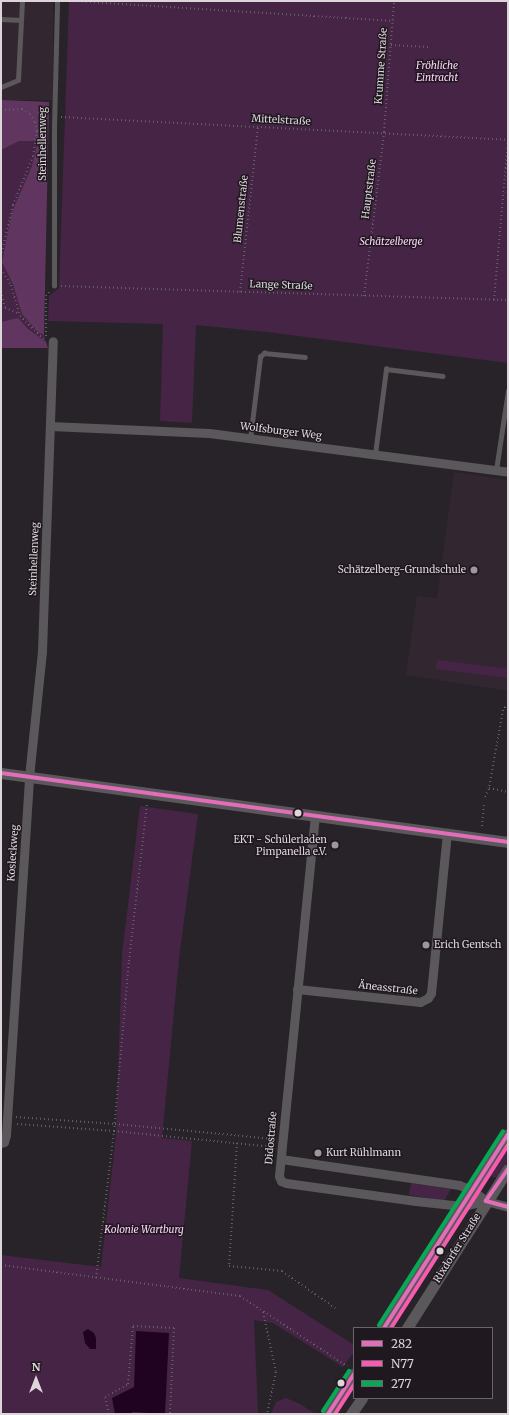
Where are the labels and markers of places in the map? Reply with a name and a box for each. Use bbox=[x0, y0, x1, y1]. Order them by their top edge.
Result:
place label: Schätzelberg-Grundschule bbox=[338, 564, 466, 576]
marker: Schätzelberg-Grundschule bbox=[469, 565, 479, 575]
unlabelled marker bbox=[293, 808, 303, 818]
place label: EKT - Schülerladen Pimpanella e.V. bbox=[233, 833, 327, 856]
marker: EKT - Schülerladen Pimpanella e.V. bbox=[330, 840, 340, 850]
place label: Erich Gentsch bbox=[434, 939, 501, 951]
marker: Erich Gentsch bbox=[421, 940, 431, 950]
place label: Kurt Rühlmann bbox=[326, 1147, 401, 1159]
marker: Kurt Rühlmann bbox=[313, 1148, 323, 1158]
unlabelled marker bbox=[435, 1246, 445, 1256]
unlabelled marker bbox=[336, 1378, 346, 1388]

